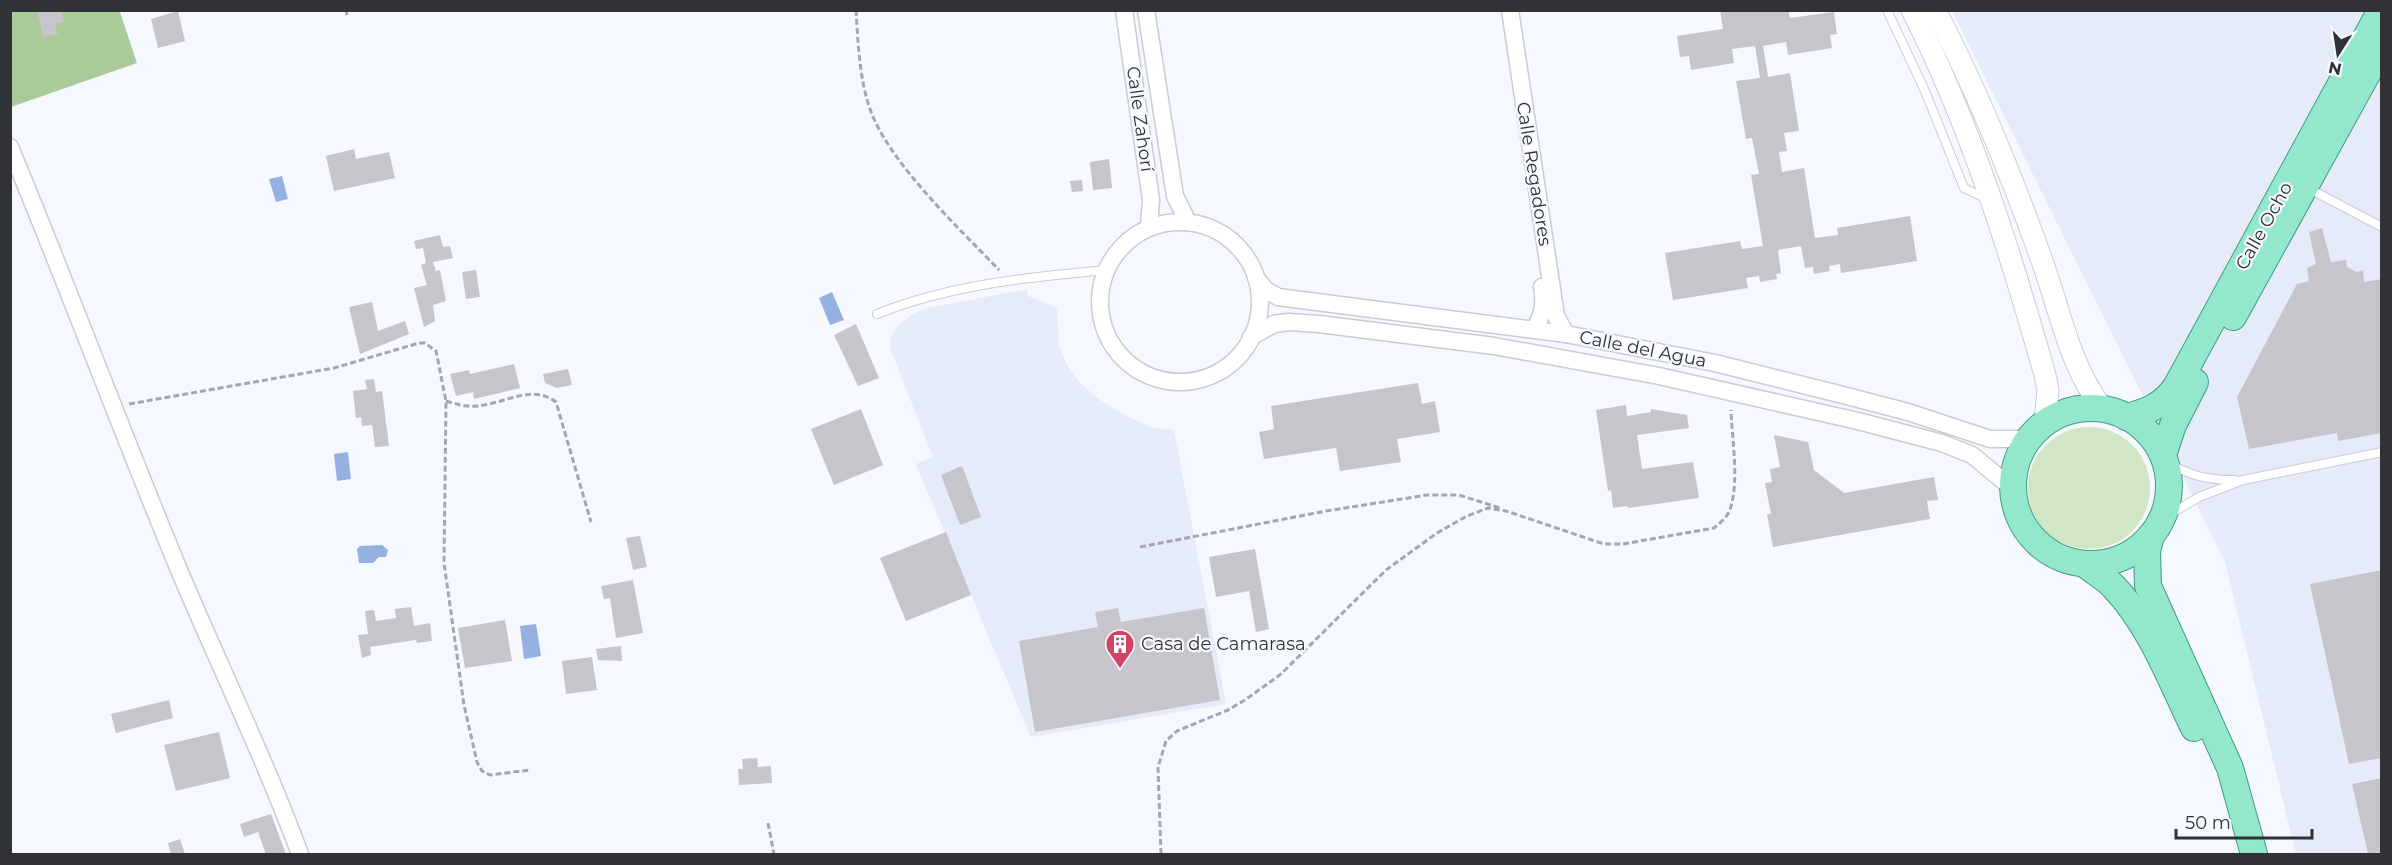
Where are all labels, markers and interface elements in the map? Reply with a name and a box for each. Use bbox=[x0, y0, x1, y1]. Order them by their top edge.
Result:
north arrow bbox=[2308, 24, 2368, 84]
text: N bbox=[2327, 58, 2343, 79]
street label: Calle Zahorí bbox=[1122, 65, 1158, 174]
street label: Calle Regadores bbox=[1512, 100, 1556, 248]
street label: Calle Ocho bbox=[2231, 178, 2297, 274]
street label: Calle del Agua bbox=[1578, 326, 1708, 372]
building icon: Casa de Camarasa bbox=[1104, 628, 1136, 670]
place label: Casa de Camarasa bbox=[1141, 633, 1306, 655]
scale bar bbox=[2176, 802, 2312, 840]
text: 50 m bbox=[2185, 812, 2231, 834]

